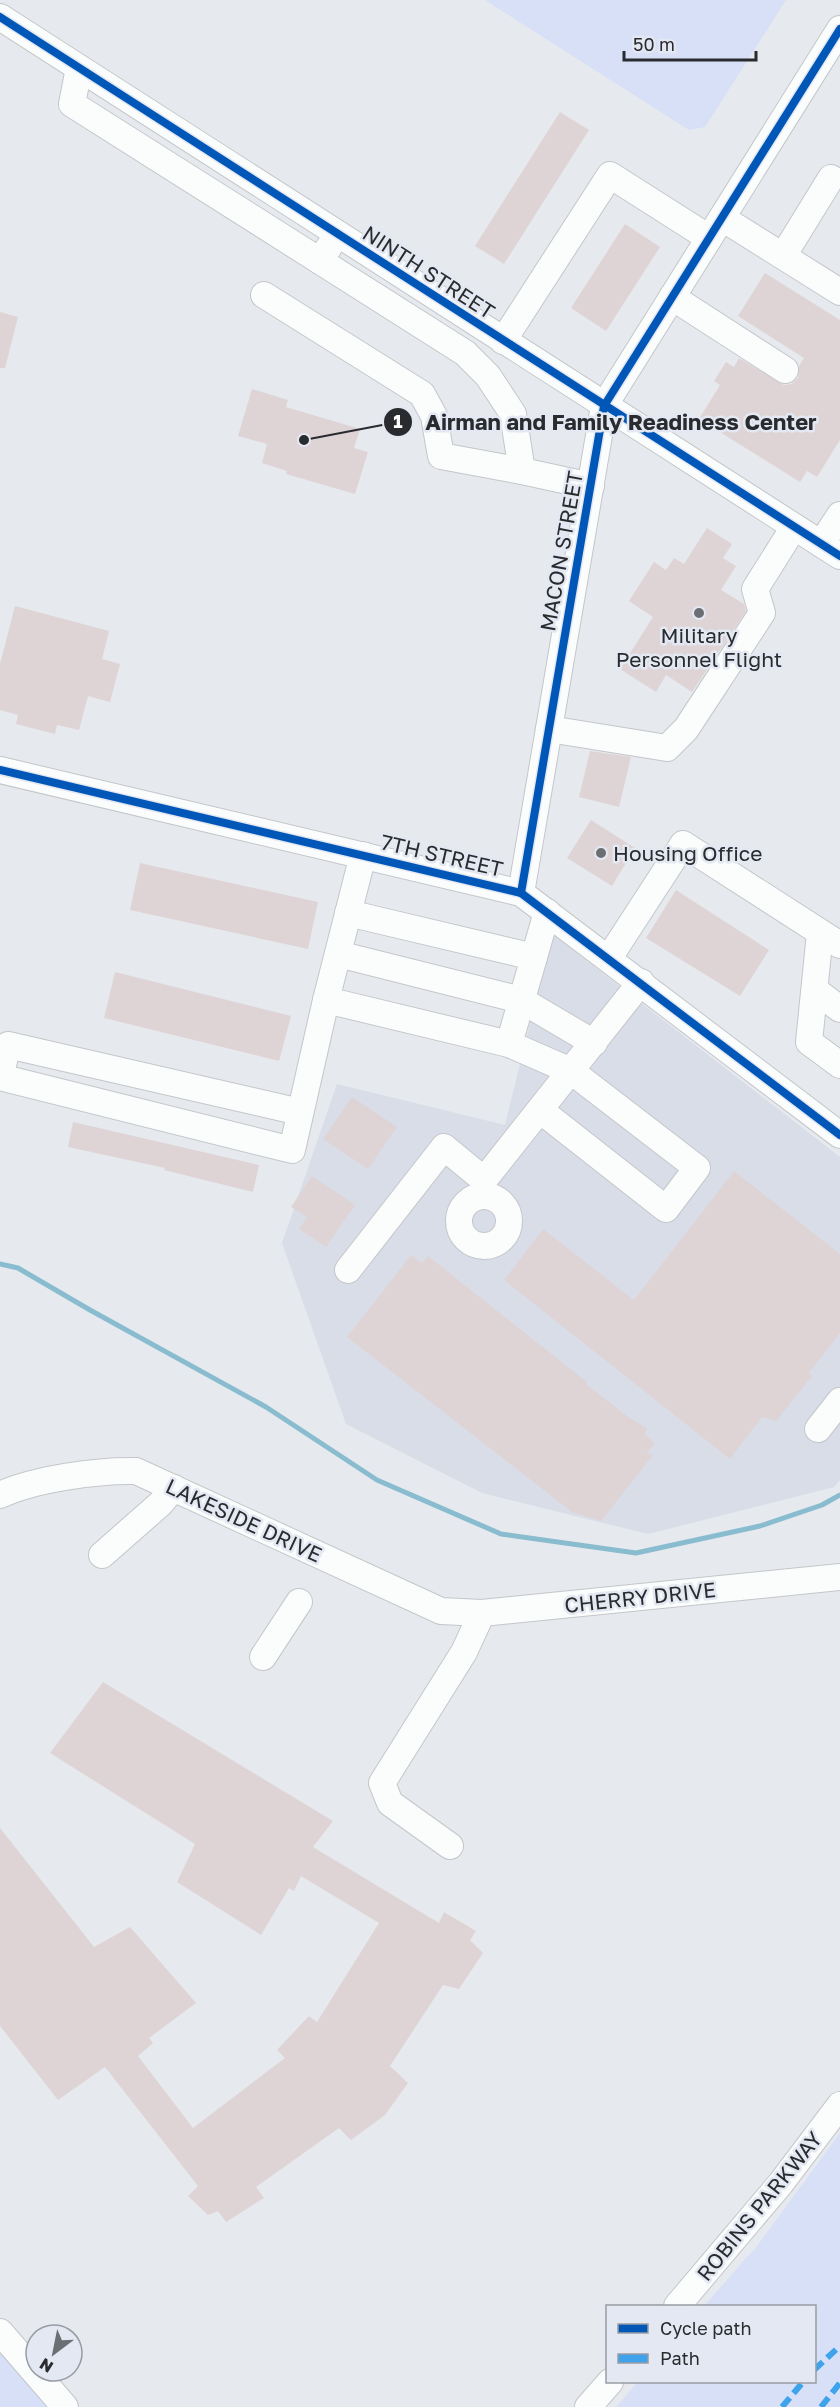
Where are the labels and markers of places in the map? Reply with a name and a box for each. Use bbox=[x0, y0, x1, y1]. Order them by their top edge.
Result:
callout: Airman and Family Readiness Center bbox=[383, 402, 829, 442]
marker: Military Personnel Flight bbox=[692, 606, 706, 620]
place label: Military Personnel Flight bbox=[616, 622, 782, 672]
place label: Housing Office bbox=[613, 840, 762, 866]
marker: Housing Office bbox=[594, 846, 608, 860]

